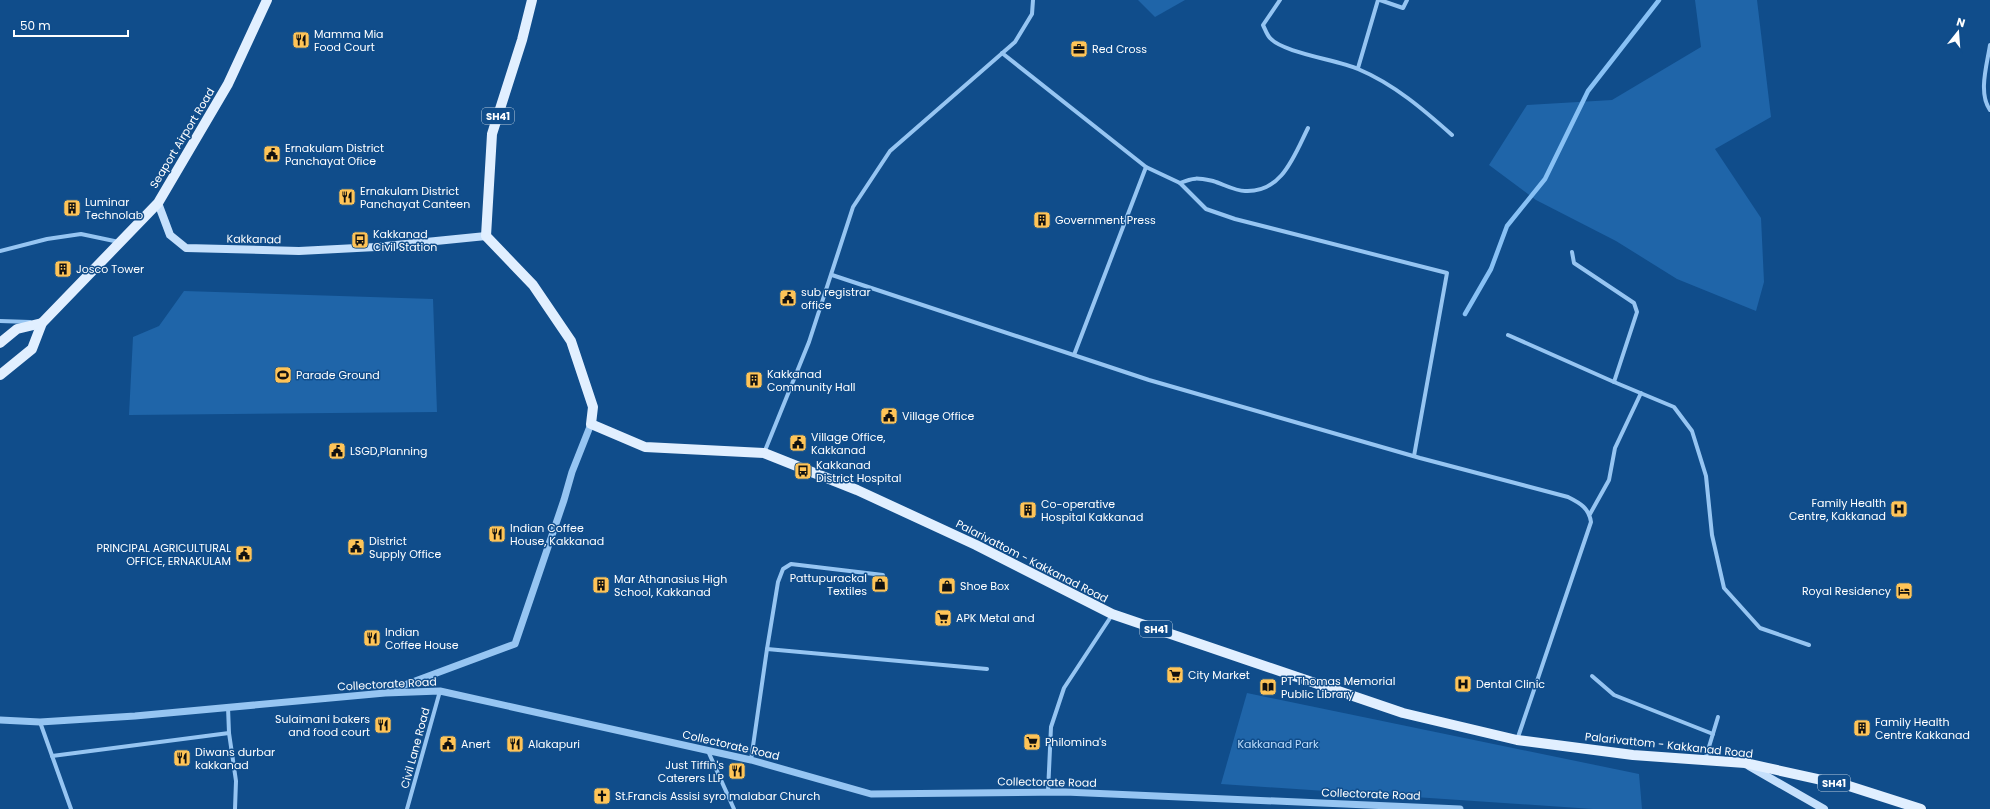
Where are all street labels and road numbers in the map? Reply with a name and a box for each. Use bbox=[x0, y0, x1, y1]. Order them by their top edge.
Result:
street label: Seaport Airport Road bbox=[146, 85, 218, 191]
road number: SH41 bbox=[482, 108, 514, 124]
street label: Kakkanad bbox=[227, 231, 281, 247]
street label: Palarivattom - Kakkanad Road bbox=[953, 516, 1111, 606]
road number: SH41 bbox=[1140, 621, 1172, 637]
street label: Collectorate Road bbox=[337, 673, 437, 695]
street label: Civil Lane Road bbox=[396, 706, 434, 790]
street label: Collectorate Road bbox=[681, 726, 781, 764]
street label: Palarivattom - Kakkanad Road bbox=[1584, 728, 1754, 762]
street label: Collectorate Road bbox=[997, 773, 1097, 791]
road number: SH41 bbox=[1818, 775, 1850, 791]
street label: Collectorate Road bbox=[1321, 784, 1421, 804]

